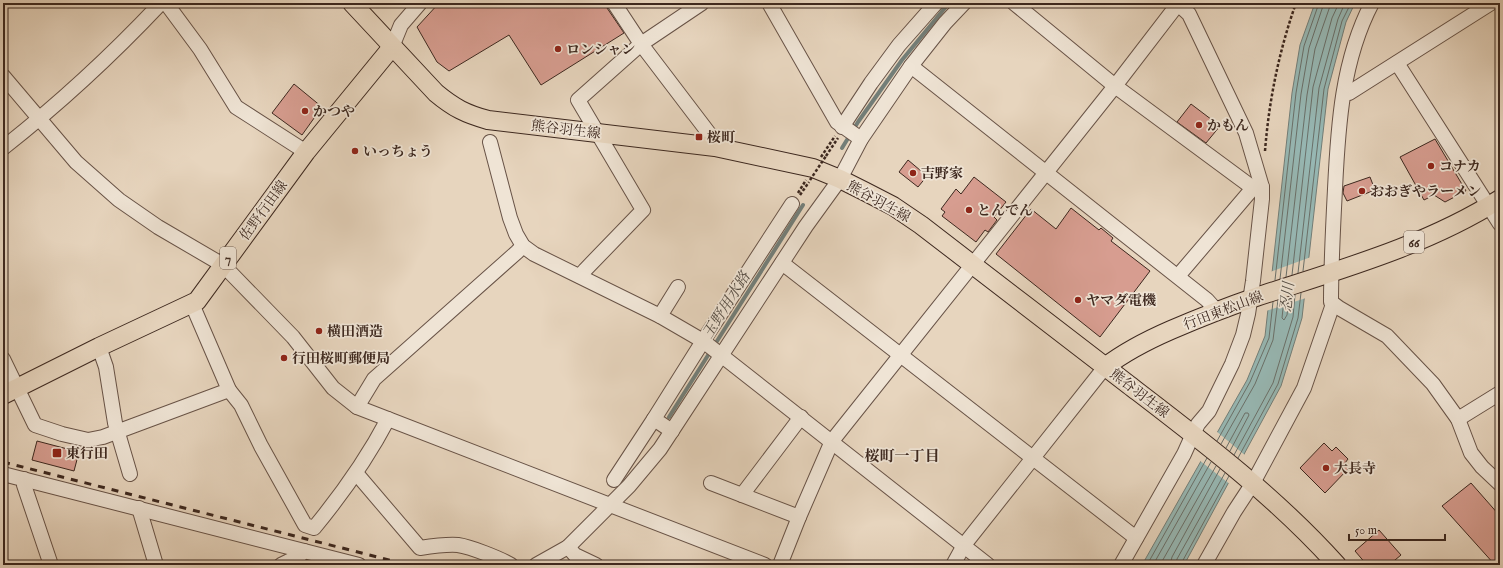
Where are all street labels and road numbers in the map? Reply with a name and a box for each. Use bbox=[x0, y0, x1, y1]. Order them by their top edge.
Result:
street label: 熊谷羽生線 bbox=[530, 117, 602, 143]
street label: 佐野行田線 bbox=[236, 177, 292, 244]
street label: 熊谷羽生線 bbox=[844, 177, 913, 227]
road number: 66 bbox=[1404, 231, 1424, 253]
road number: 7 bbox=[220, 247, 236, 269]
street label: 行田東松山線 bbox=[1181, 287, 1266, 334]
street label: 熊谷羽生線 bbox=[1106, 365, 1173, 422]

